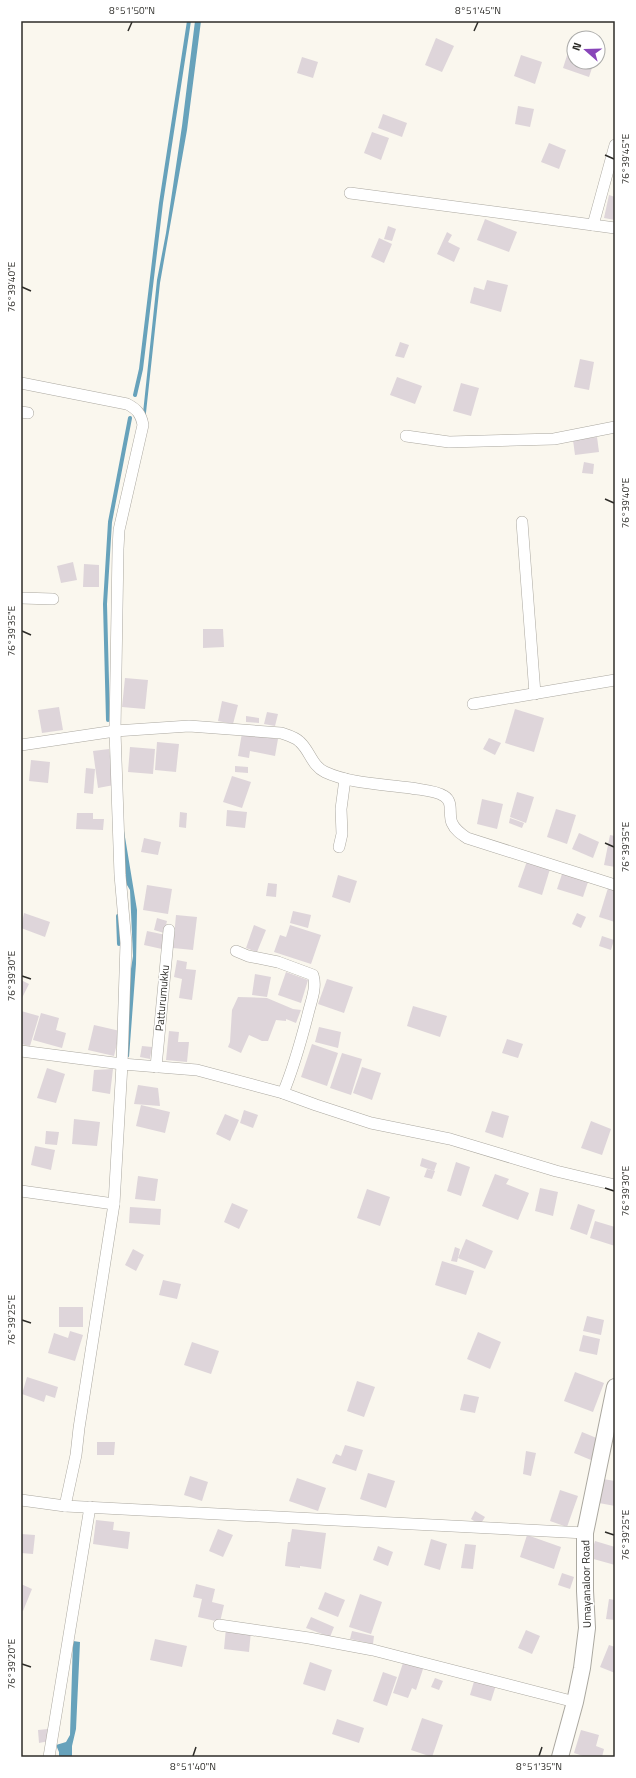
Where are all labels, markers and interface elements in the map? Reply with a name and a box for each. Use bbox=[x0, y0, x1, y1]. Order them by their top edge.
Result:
text: 8°51'50"N bbox=[109, 3, 155, 18]
text: 8°51'45"N bbox=[455, 3, 501, 18]
north arrow bbox=[566, 30, 606, 70]
text: N bbox=[568, 40, 585, 53]
text: 76°39'45"E bbox=[618, 133, 633, 184]
text: 76°39'40"E bbox=[4, 261, 19, 312]
text: 76°39'40"E bbox=[618, 477, 633, 528]
text: 76°39'35"E bbox=[4, 605, 19, 656]
text: 76°39'35"E bbox=[618, 821, 633, 872]
text: 76°39'30"E bbox=[4, 950, 19, 1001]
street label: Patturumukku bbox=[151, 964, 173, 1032]
text: 76°39'30"E bbox=[618, 1165, 633, 1216]
text: 76°39'25"E bbox=[4, 1294, 19, 1345]
text: 76°39'25"E bbox=[618, 1509, 633, 1560]
street label: Umayanaloor Road bbox=[577, 1540, 595, 1628]
text: 76°39'20"E bbox=[4, 1638, 19, 1689]
text: 8°51'40"N bbox=[170, 1759, 216, 1774]
text: 8°51'35"N bbox=[516, 1759, 562, 1774]

